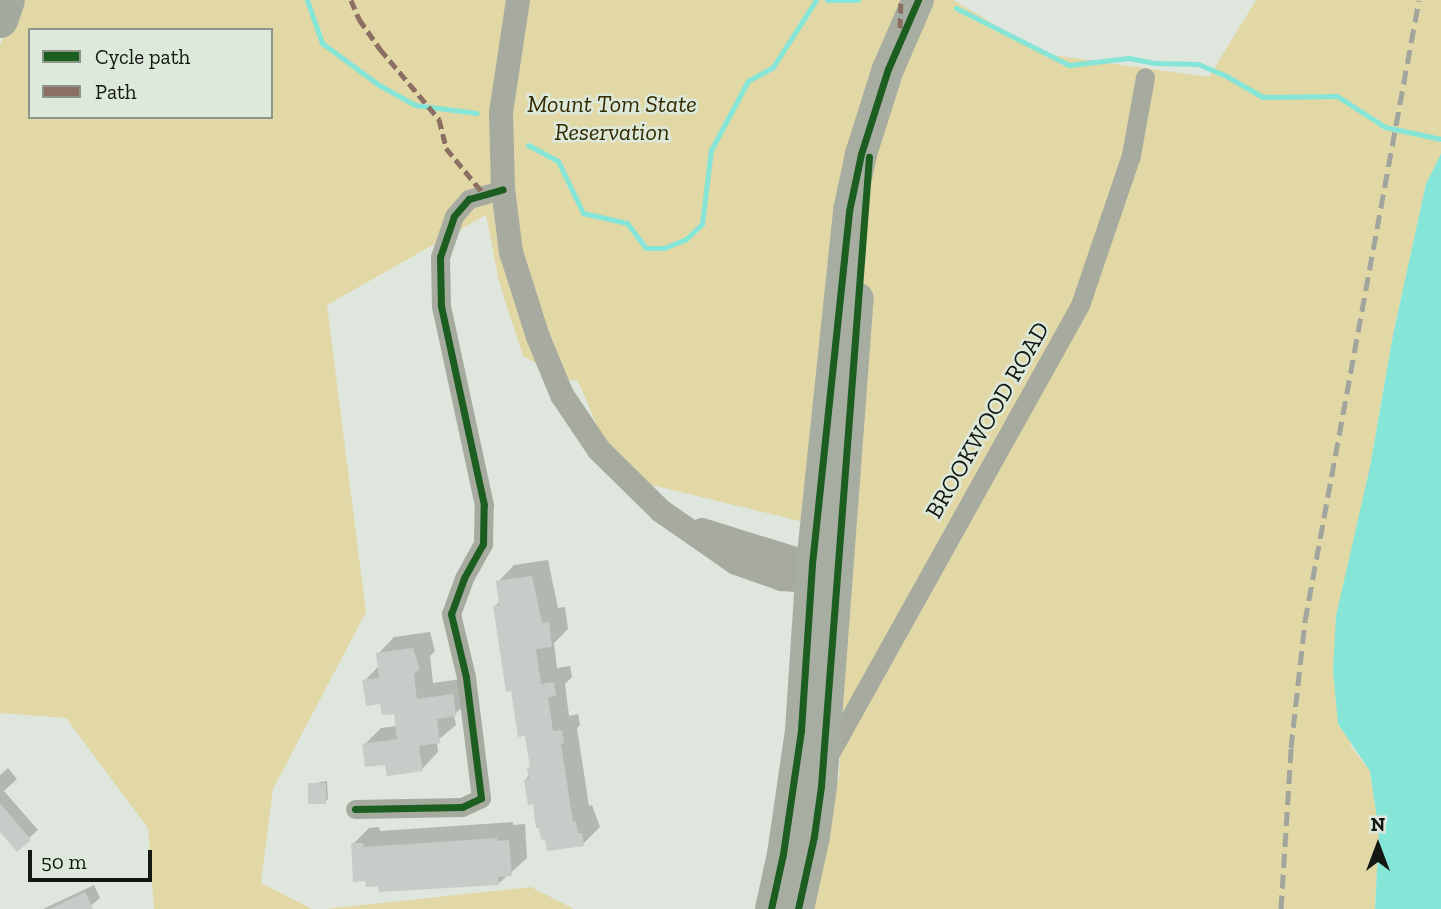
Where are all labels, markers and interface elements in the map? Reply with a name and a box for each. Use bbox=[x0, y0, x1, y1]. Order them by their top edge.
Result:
legend bbox=[28, 28, 273, 119]
text: Cycle path bbox=[95, 44, 190, 69]
text: Path bbox=[95, 79, 137, 104]
park label: Mount Tom State Reservation bbox=[527, 90, 697, 146]
street label: BROOKWOOD ROAD bbox=[919, 317, 1055, 523]
north arrow bbox=[1343, 811, 1413, 881]
text: N bbox=[1371, 813, 1385, 836]
scale bar bbox=[32, 836, 156, 880]
text: 50 m bbox=[41, 849, 87, 874]

